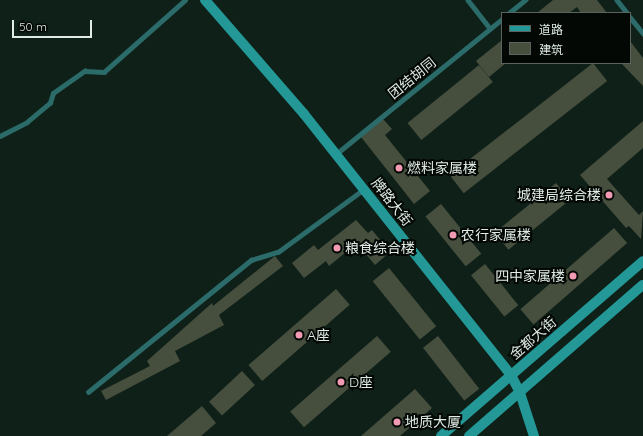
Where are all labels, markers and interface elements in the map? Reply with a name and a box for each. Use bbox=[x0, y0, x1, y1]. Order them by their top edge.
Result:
scale bar bbox=[14, 12, 94, 38]
legend bbox=[501, 12, 631, 64]
text: 50 m bbox=[19, 19, 47, 34]
text: 道路 bbox=[539, 22, 563, 37]
text: 建筑 bbox=[539, 42, 563, 57]
street label: 团结胡同 bbox=[385, 54, 439, 102]
place label: 燃料家属楼 bbox=[407, 160, 477, 176]
marker: 燃料家属楼 bbox=[394, 163, 404, 173]
street label: 牌路大街 bbox=[368, 175, 416, 229]
place label: 城建局综合楼 bbox=[517, 187, 601, 203]
marker: 城建局综合楼 bbox=[604, 190, 614, 200]
place label: 农行家属楼 bbox=[461, 227, 531, 243]
marker: 农行家属楼 bbox=[448, 230, 458, 240]
place label: 粮食综合楼 bbox=[345, 240, 415, 256]
marker: 粮食综合楼 bbox=[332, 243, 342, 253]
place label: 四中家属楼 bbox=[495, 268, 565, 284]
marker: 四中家属楼 bbox=[568, 271, 578, 281]
street label: 金都大街 bbox=[506, 313, 560, 363]
place label: A座 bbox=[307, 327, 330, 343]
marker: A座 bbox=[294, 330, 304, 340]
place label: D座 bbox=[349, 374, 373, 390]
marker: D座 bbox=[336, 377, 346, 387]
place label: 地质大厦 bbox=[405, 414, 461, 430]
marker: 地质大厦 bbox=[392, 417, 402, 427]

